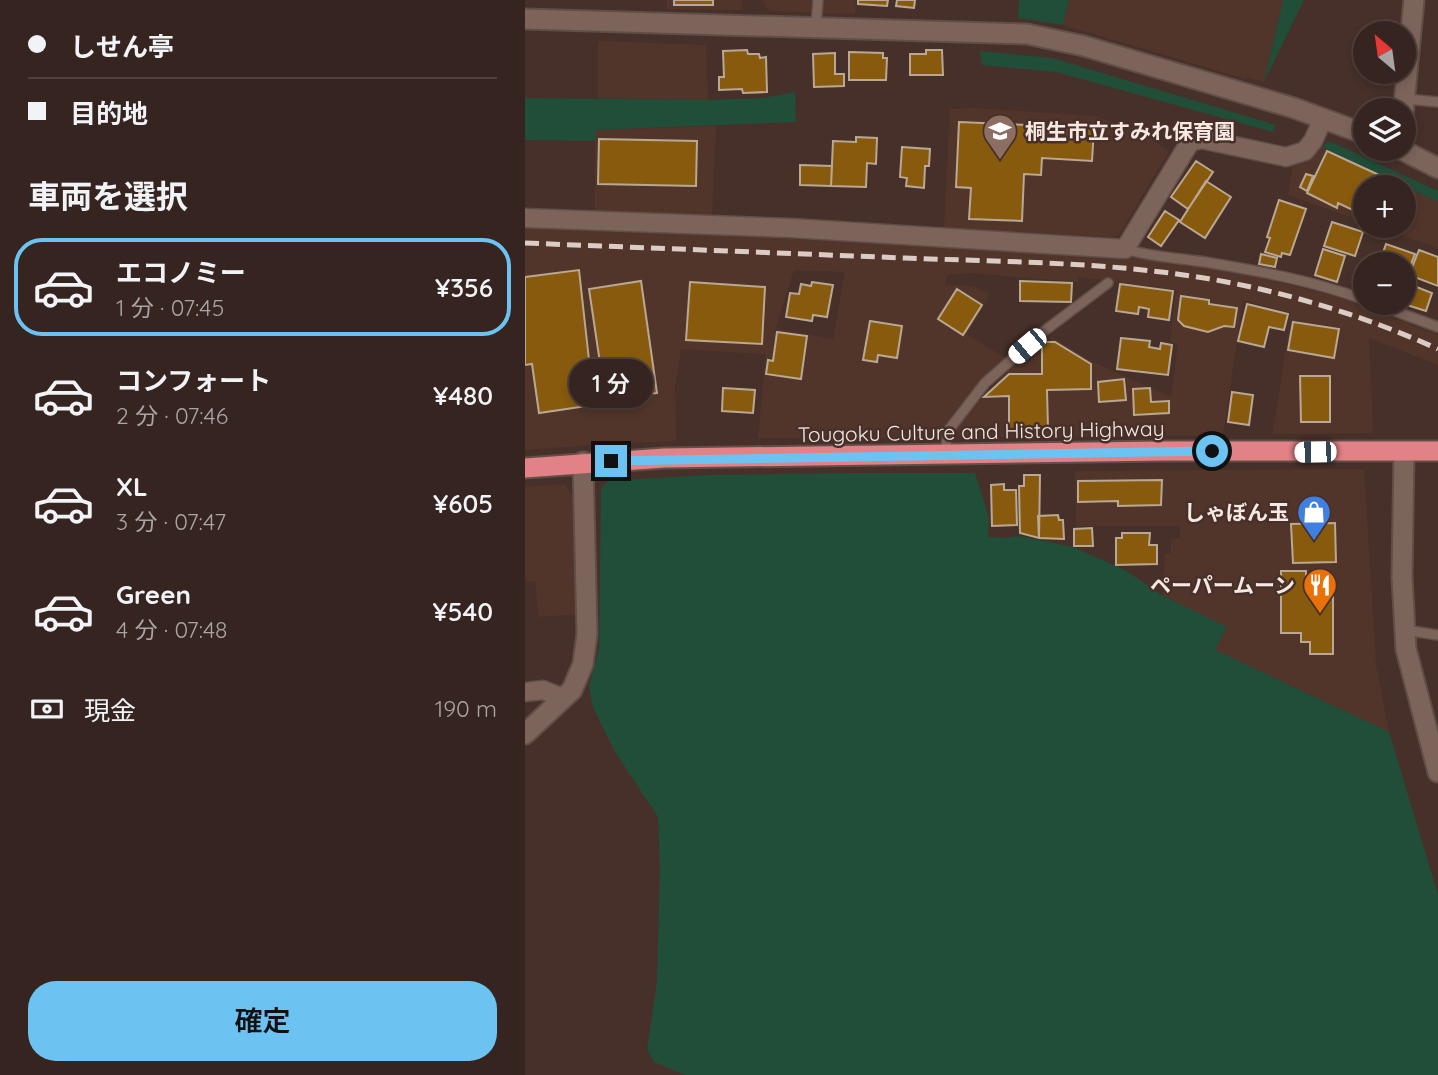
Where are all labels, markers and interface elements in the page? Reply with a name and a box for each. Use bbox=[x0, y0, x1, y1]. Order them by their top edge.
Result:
north arrow bbox=[1353, 21, 1416, 84]
map controls bbox=[1353, 21, 1416, 315]
text: しせん亭 bbox=[70, 30, 174, 63]
text: 目的地 bbox=[70, 97, 148, 130]
button: layers bbox=[1353, 98, 1416, 161]
school or university icon: 桐生市立すみれ保育園 bbox=[981, 112, 1019, 161]
place label: 桐生市立すみれ保育園 bbox=[1025, 118, 1235, 144]
button: + bbox=[1353, 175, 1416, 238]
text: 車両を選択 bbox=[28, 176, 188, 216]
button: − bbox=[1353, 252, 1416, 315]
icon: car bbox=[32, 256, 95, 319]
text: エコノミー bbox=[116, 256, 246, 289]
text: ¥356 bbox=[435, 271, 493, 304]
text: 1 分 · 07:45 bbox=[116, 293, 224, 322]
car bbox=[1005, 324, 1050, 368]
callout: 1 分 bbox=[569, 360, 653, 408]
icon: car bbox=[32, 364, 95, 427]
text: コンフォート bbox=[116, 364, 271, 397]
text: 1 分 bbox=[592, 369, 630, 398]
text: ¥480 bbox=[433, 379, 493, 412]
text: 2 分 · 07:46 bbox=[116, 401, 228, 430]
street label: Tougoku Culture and History Highway bbox=[797, 415, 1165, 447]
route start bbox=[1196, 435, 1228, 467]
car bbox=[1294, 441, 1337, 463]
route end bbox=[595, 445, 627, 477]
text: XL bbox=[116, 470, 148, 503]
icon: car bbox=[32, 472, 95, 535]
text: ¥605 bbox=[433, 487, 493, 520]
shop icon: しゃぼん玉 bbox=[1295, 493, 1333, 542]
place label: しゃぼん玉 bbox=[1184, 499, 1289, 525]
text: 3 分 · 07:47 bbox=[116, 507, 226, 536]
restaurant icon: ペーパームーン bbox=[1301, 566, 1339, 615]
place label: ペーパームーン bbox=[1150, 572, 1295, 598]
text: Green bbox=[116, 578, 191, 611]
icon: car bbox=[32, 580, 95, 643]
text: ¥540 bbox=[433, 595, 493, 628]
text: 4 分 · 07:48 bbox=[116, 615, 228, 644]
icon: cash bbox=[28, 690, 66, 728]
text: 現金 bbox=[84, 694, 136, 727]
text: 190 m bbox=[435, 694, 497, 723]
button: 確定 bbox=[28, 981, 497, 1061]

